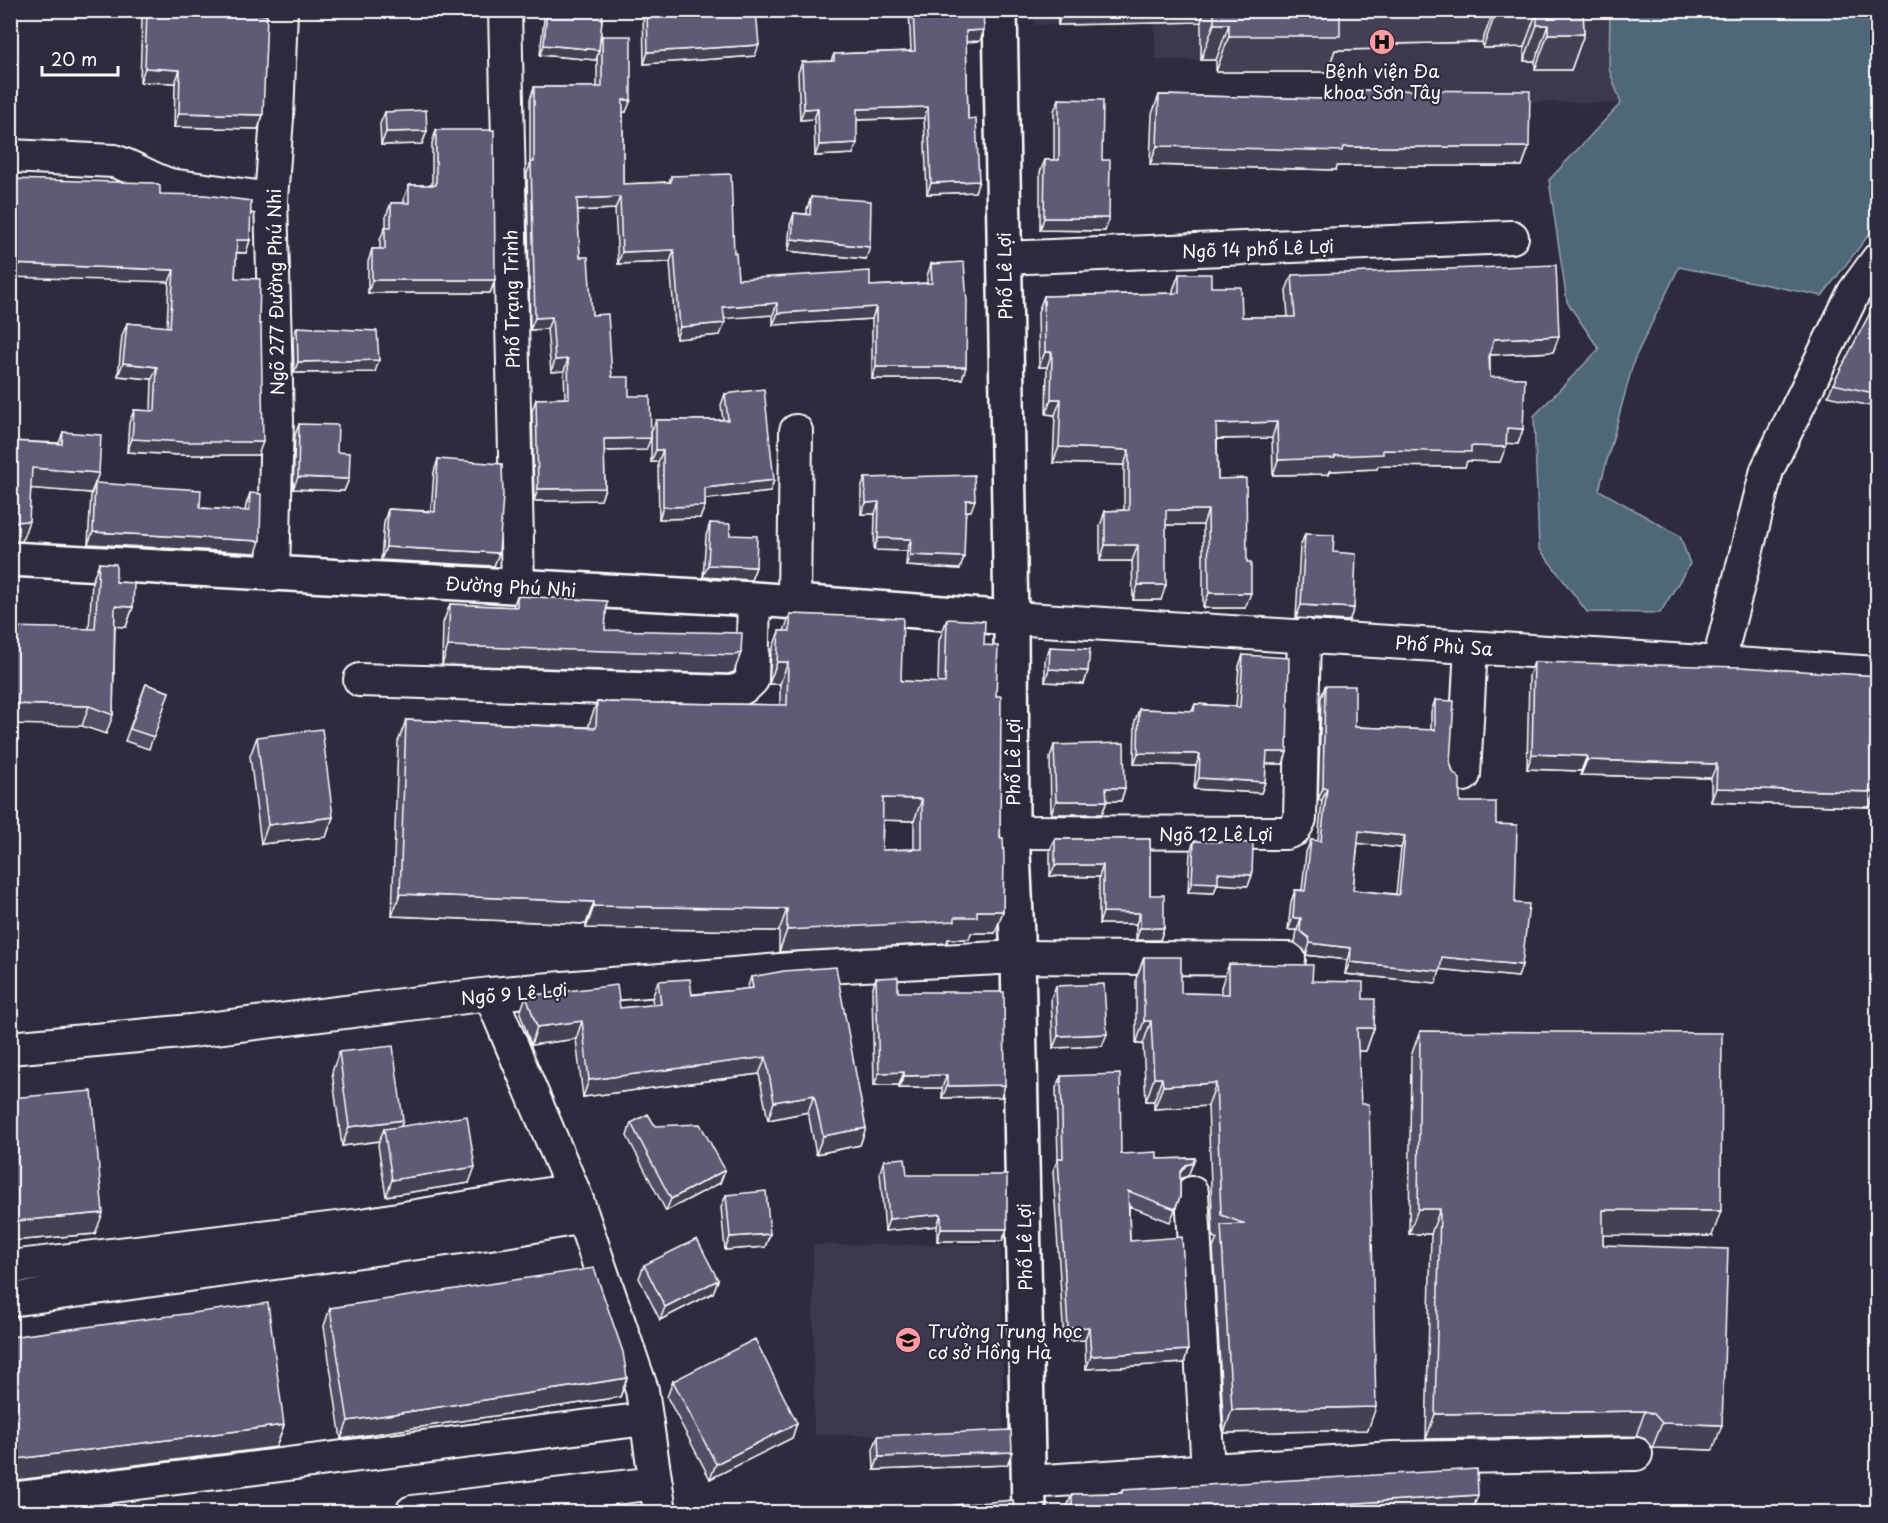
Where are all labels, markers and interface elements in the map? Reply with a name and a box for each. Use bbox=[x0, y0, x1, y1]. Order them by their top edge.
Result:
hospital icon: Bệnh viện Đa khoa Sơn Tây bbox=[1367, 27, 1397, 57]
scale bar bbox=[42, 39, 118, 77]
text: 20 m bbox=[51, 45, 97, 72]
place label: Bệnh viện Đa khoa Sơn Tây bbox=[1323, 57, 1441, 105]
street label: Ngõ 277 Đường Phú Nhi bbox=[260, 188, 290, 396]
street label: Phố Trạng Trình bbox=[496, 229, 526, 369]
street label: Phố Lê Lợi bbox=[990, 232, 1018, 320]
street label: Ngõ 14 phố Lê Lợi bbox=[1182, 232, 1334, 264]
street label: Đường Phú Nhi bbox=[445, 569, 577, 603]
street label: Phố Phù Sa bbox=[1394, 628, 1494, 662]
street label: Phố Lê Lợi bbox=[999, 718, 1026, 806]
street label: Ngõ 12 Lê Lợi bbox=[1159, 820, 1273, 847]
street label: Ngõ 9 Lê Lợi bbox=[460, 975, 568, 1011]
street label: Phố Lê Lợi bbox=[1010, 1203, 1038, 1291]
place label: Trường Trung học cơ sở Hồng Hà bbox=[928, 1317, 1082, 1365]
school or university icon: Trường Trung học cơ sở Hồng Hà bbox=[893, 1325, 923, 1355]

